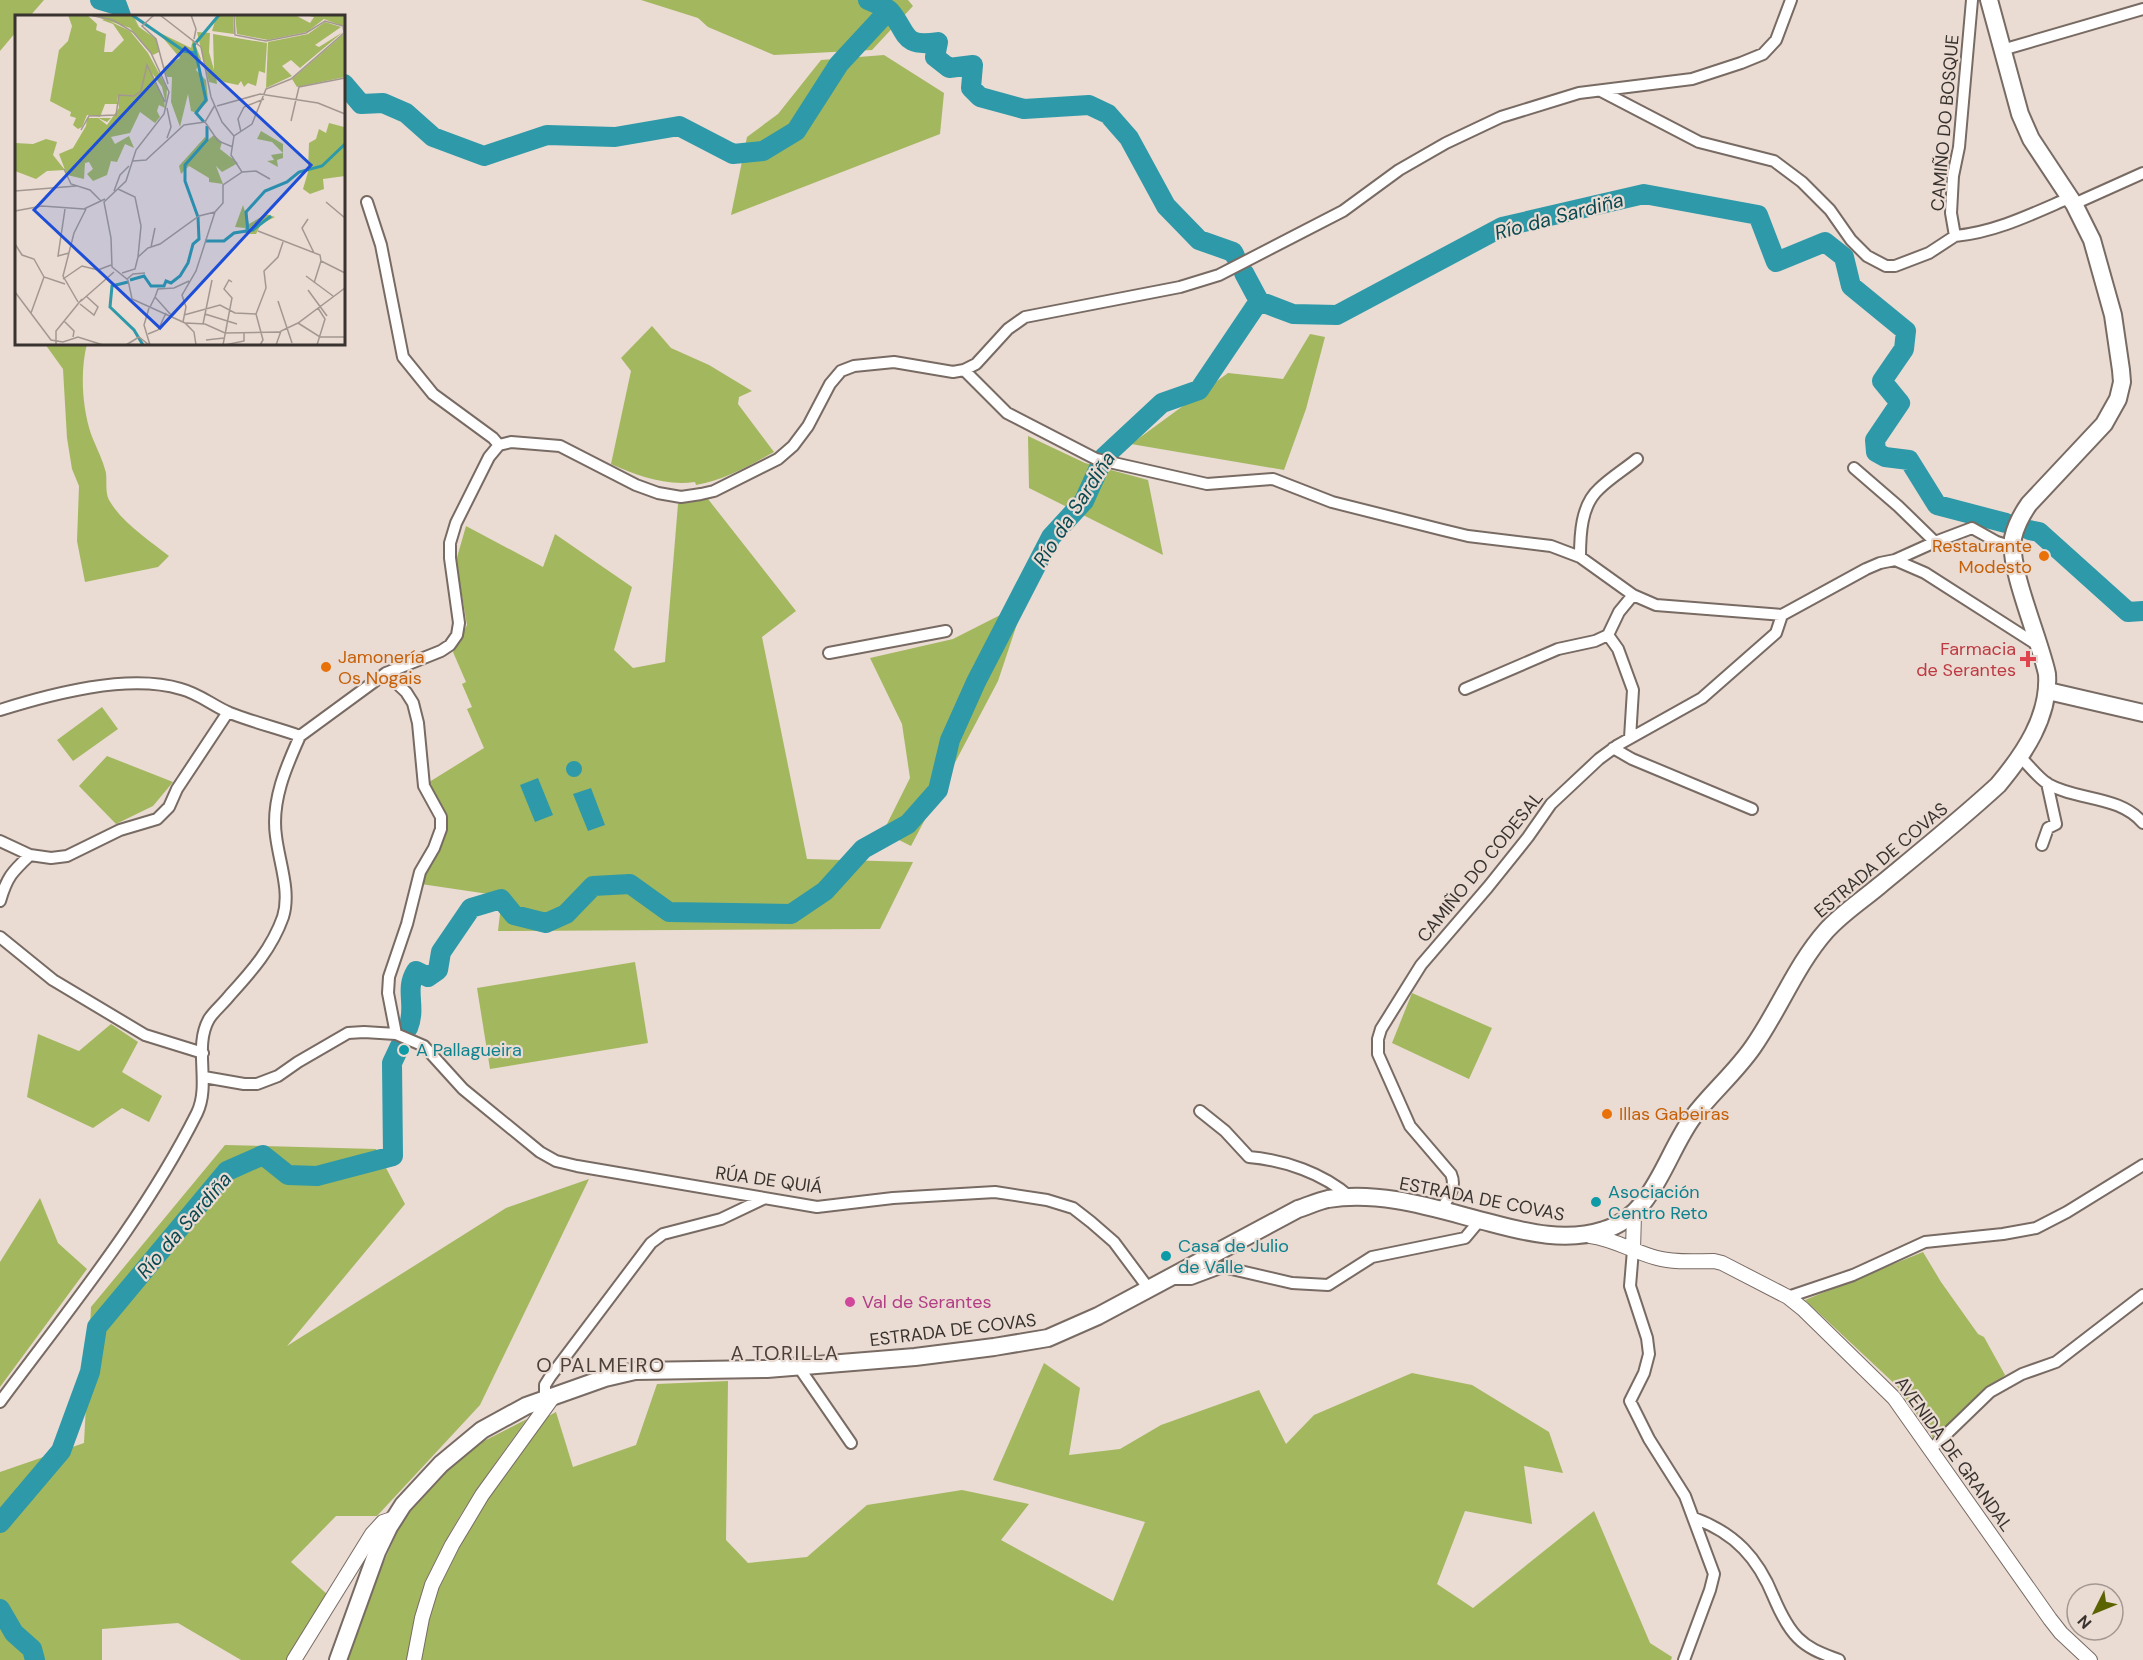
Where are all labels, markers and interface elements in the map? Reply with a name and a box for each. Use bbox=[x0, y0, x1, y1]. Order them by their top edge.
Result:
inset map bbox=[15, 15, 345, 345]
street label: CAMIÑO DO BOSQUE bbox=[1925, 34, 1965, 212]
water label: Río da Sardiña bbox=[1492, 186, 1626, 246]
water label: Río da Sardiña bbox=[1027, 446, 1121, 572]
place label: Restaurante Modesto bbox=[1932, 534, 2032, 579]
marker: Restaurante Modesto bbox=[2037, 549, 2051, 563]
place label: Farmacia de Serantes bbox=[1916, 637, 2016, 682]
place label: Jamonería Os Nogais bbox=[338, 645, 425, 690]
marker: Farmacia de Serantes bbox=[2021, 652, 2035, 666]
marker: Jamonería Os Nogais bbox=[319, 660, 333, 674]
street label: CAMIÑO DO CODESAL bbox=[1412, 787, 1548, 947]
street label: ESTRADA DE COVAS bbox=[1809, 797, 1953, 923]
place label: A Pallagueira bbox=[416, 1038, 522, 1062]
marker: A Pallagueira bbox=[397, 1043, 411, 1057]
place label: Illas Gabeiras bbox=[1619, 1102, 1730, 1126]
marker: Illas Gabeiras bbox=[1600, 1107, 1614, 1121]
street label: RÚA DE QUIÁ bbox=[714, 1161, 824, 1199]
water label: Río da Sardiña bbox=[131, 1166, 237, 1284]
street label: ESTRADA DE COVAS bbox=[1397, 1171, 1567, 1227]
place label: Asociación Centro Reto bbox=[1608, 1180, 1708, 1225]
marker: Asociación Centro Reto bbox=[1589, 1195, 1603, 1209]
place label: Casa de Julio de Valle bbox=[1178, 1234, 1289, 1279]
marker: Casa de Julio de Valle bbox=[1159, 1249, 1173, 1263]
place label: Val de Serantes bbox=[862, 1290, 991, 1314]
marker: Val de Serantes bbox=[843, 1295, 857, 1309]
street label: ESTRADA DE COVAS bbox=[868, 1308, 1038, 1352]
district label: A TORILLA bbox=[731, 1340, 840, 1366]
district label: O PALMEIRO bbox=[536, 1352, 666, 1378]
street label: AVENIDA DE GRANDAL bbox=[1890, 1372, 2018, 1536]
north arrow bbox=[2065, 1582, 2125, 1642]
text: N bbox=[2073, 1610, 2096, 1633]

